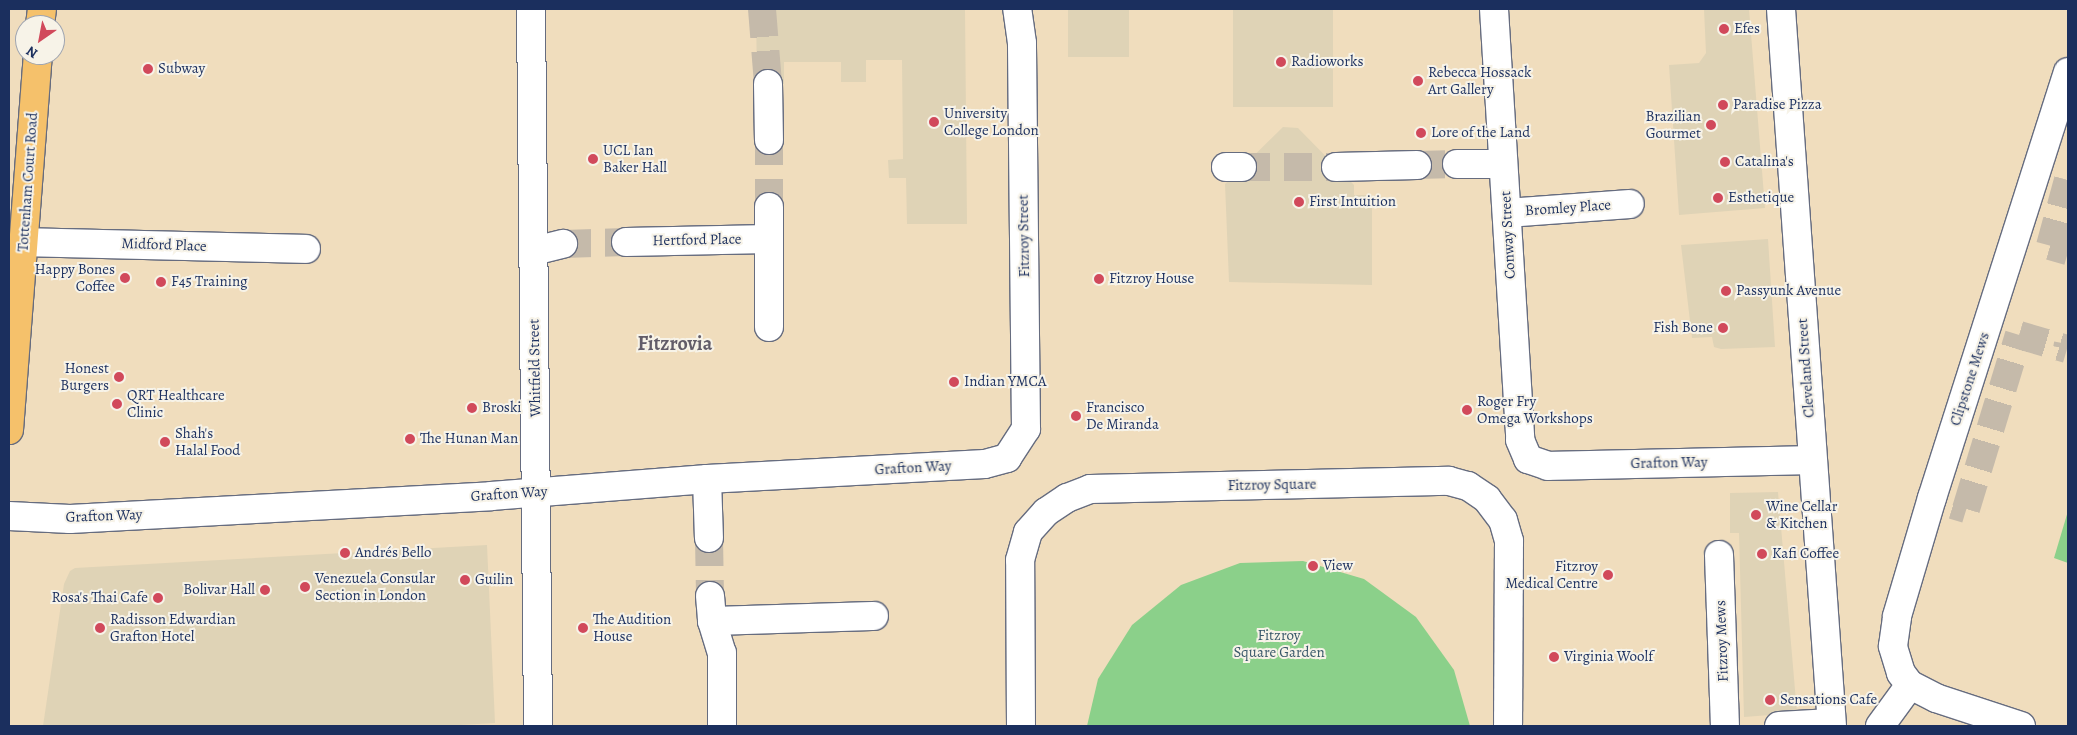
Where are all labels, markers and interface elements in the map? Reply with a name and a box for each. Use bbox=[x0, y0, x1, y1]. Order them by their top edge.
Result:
north arrow bbox=[15, 15, 65, 65]
place label: Efes bbox=[1734, 20, 1760, 38]
marker: Efes bbox=[1718, 23, 1730, 35]
text: N bbox=[23, 41, 42, 63]
place label: Radioworks bbox=[1291, 53, 1363, 71]
marker: Radioworks bbox=[1275, 56, 1287, 68]
place label: Subway bbox=[158, 60, 205, 78]
marker: Subway bbox=[142, 63, 154, 75]
place label: Rebecca Hossack Art Gallery bbox=[1428, 63, 1531, 98]
marker: Rebecca Hossack Art Gallery bbox=[1412, 75, 1424, 87]
place label: Paradise Pizza bbox=[1733, 96, 1822, 114]
marker: Paradise Pizza bbox=[1717, 99, 1729, 111]
place label: University College London bbox=[944, 104, 1039, 139]
place label: Brazilian Gourmet bbox=[1645, 107, 1701, 142]
street label: Tottenham Court Road bbox=[14, 112, 42, 252]
marker: University College London bbox=[928, 116, 940, 128]
marker: Brazilian Gourmet bbox=[1705, 119, 1717, 131]
place label: Lore of the Land bbox=[1431, 124, 1530, 142]
marker: Lore of the Land bbox=[1415, 127, 1427, 139]
place label: UCL Ian Baker Hall bbox=[603, 141, 667, 176]
marker: UCL Ian Baker Hall bbox=[587, 153, 599, 165]
place label: Catalina's bbox=[1735, 153, 1794, 171]
marker: Catalina's bbox=[1719, 156, 1731, 168]
place label: Esthetique bbox=[1728, 189, 1794, 207]
street label: Conway Street bbox=[1497, 191, 1519, 279]
marker: Esthetique bbox=[1712, 192, 1724, 204]
place label: First Intuition bbox=[1309, 193, 1396, 211]
street label: Fitzroy Street bbox=[1014, 194, 1034, 278]
marker: First Intuition bbox=[1293, 196, 1305, 208]
street label: Bromley Place bbox=[1524, 196, 1612, 220]
street label: Hertford Place bbox=[652, 230, 742, 250]
street label: Midford Place bbox=[121, 235, 207, 255]
place label: Happy Bones Coffee bbox=[34, 260, 115, 295]
place label: Fitzroy House bbox=[1109, 270, 1194, 288]
marker: Happy Bones Coffee bbox=[119, 272, 131, 284]
place label: F45 Training bbox=[171, 273, 248, 291]
marker: Fitzroy House bbox=[1093, 273, 1105, 285]
marker: F45 Training bbox=[155, 276, 167, 288]
place label: Passyunk Avenue bbox=[1736, 282, 1841, 300]
marker: Passyunk Avenue bbox=[1720, 285, 1732, 297]
street label: Cleveland Street bbox=[1794, 318, 1818, 418]
street label: Whitfield Street bbox=[525, 319, 545, 417]
place label: Fish Bone bbox=[1653, 319, 1713, 337]
marker: Fish Bone bbox=[1717, 322, 1729, 334]
street label: Clipstone Mews bbox=[1946, 330, 1994, 428]
district label: Fitzrovia bbox=[638, 331, 712, 355]
place label: Honest Burgers bbox=[60, 359, 109, 394]
marker: Honest Burgers bbox=[113, 371, 125, 383]
place label: Indian YMCA bbox=[964, 373, 1047, 391]
marker: Indian YMCA bbox=[948, 376, 960, 388]
place label: QRT Healthcare Clinic bbox=[127, 386, 225, 421]
place label: Roger Fry Omega Workshops bbox=[1477, 392, 1593, 427]
marker: QRT Healthcare Clinic bbox=[111, 398, 123, 410]
place label: Francisco De Miranda bbox=[1086, 398, 1159, 433]
place label: Broski bbox=[482, 399, 522, 417]
marker: Broski bbox=[466, 402, 478, 414]
marker: Roger Fry Omega Workshops bbox=[1461, 404, 1473, 416]
marker: Francisco De Miranda bbox=[1070, 410, 1082, 422]
place label: Shah's Halal Food bbox=[175, 424, 240, 459]
place label: The Hunan Man bbox=[420, 430, 518, 448]
marker: The Hunan Man bbox=[404, 433, 416, 445]
marker: Shah's Halal Food bbox=[159, 436, 171, 448]
street label: Grafton Way bbox=[1630, 453, 1708, 473]
street label: Grafton Way bbox=[874, 457, 952, 479]
street label: Fitzroy Square bbox=[1227, 475, 1317, 495]
street label: Grafton Way bbox=[470, 482, 548, 506]
place label: Wine Cellar & Kitchen bbox=[1766, 497, 1837, 532]
street label: Grafton Way bbox=[65, 506, 143, 526]
marker: Wine Cellar & Kitchen bbox=[1750, 509, 1762, 521]
place label: Andrés Bello bbox=[355, 544, 431, 562]
place label: Kafi Coffee bbox=[1772, 545, 1839, 563]
marker: Andrés Bello bbox=[339, 547, 351, 559]
marker: Kafi Coffee bbox=[1756, 548, 1768, 560]
place label: View bbox=[1323, 557, 1353, 575]
place label: Fitzroy Medical Centre bbox=[1505, 557, 1598, 592]
marker: View bbox=[1307, 560, 1319, 572]
place label: Venezuela Consular Section in London bbox=[315, 569, 435, 604]
marker: Fitzroy Medical Centre bbox=[1602, 569, 1614, 581]
place label: Guilin bbox=[475, 571, 513, 589]
marker: Guilin bbox=[459, 574, 471, 586]
place label: Bolivar Hall bbox=[183, 581, 255, 599]
marker: Venezuela Consular Section in London bbox=[299, 581, 311, 593]
marker: Bolivar Hall bbox=[259, 584, 271, 596]
place label: Rosa's Thai Cafe bbox=[52, 589, 148, 607]
marker: Rosa's Thai Cafe bbox=[152, 592, 164, 604]
street label: Fitzroy Mews bbox=[1712, 600, 1732, 682]
place label: Radisson Edwardian Grafton Hotel bbox=[110, 610, 236, 645]
place label: The Audition House bbox=[593, 610, 671, 645]
marker: Radisson Edwardian Grafton Hotel bbox=[94, 622, 106, 634]
marker: The Audition House bbox=[577, 622, 589, 634]
park label: Fitzroy Square Garden bbox=[1233, 626, 1325, 661]
place label: Virginia Woolf bbox=[1564, 648, 1653, 666]
marker: Virginia Woolf bbox=[1548, 651, 1560, 663]
place label: Sensations Cafe bbox=[1780, 691, 1877, 709]
marker: Sensations Cafe bbox=[1764, 694, 1776, 706]

